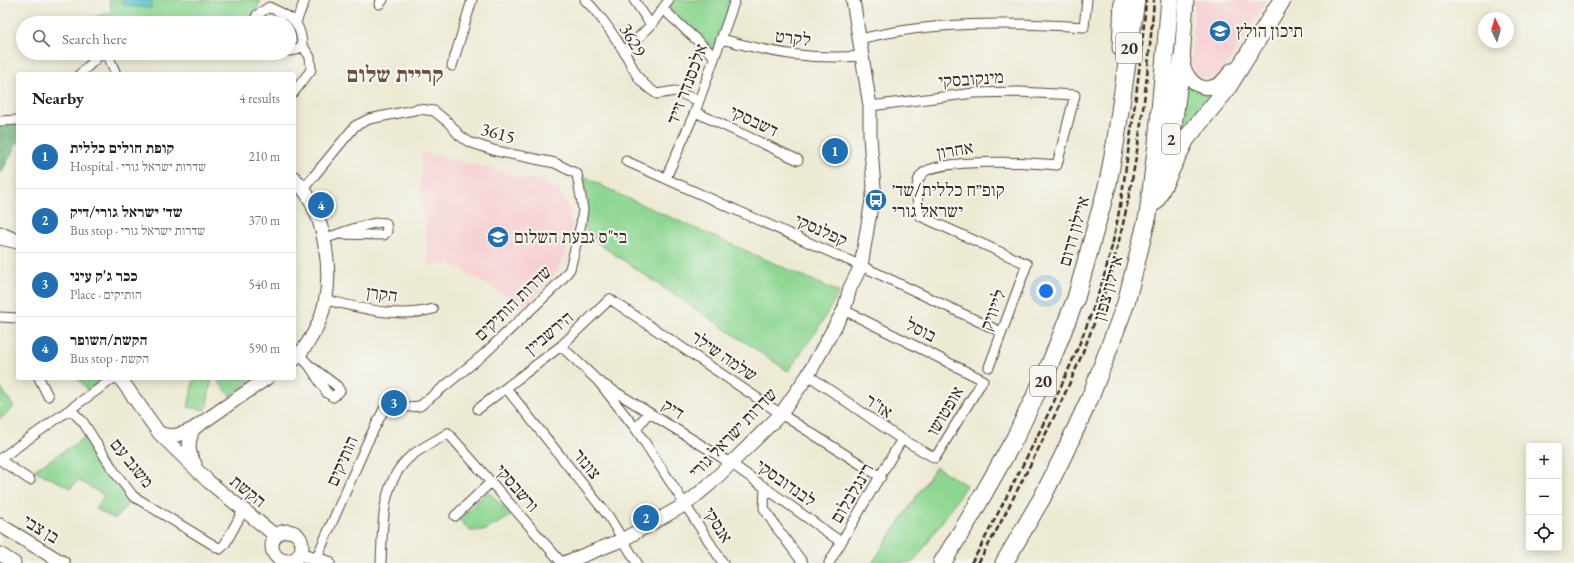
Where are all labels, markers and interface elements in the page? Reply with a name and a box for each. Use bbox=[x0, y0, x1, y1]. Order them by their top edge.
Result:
north arrow bbox=[1478, 12, 1514, 48]
search box bbox=[16, 16, 296, 60]
school or university icon: תיכון הולץ bbox=[1207, 18, 1233, 44]
street label: 3629 bbox=[615, 19, 652, 61]
place label: תיכון הולץ bbox=[1236, 19, 1303, 42]
street label: לקרט bbox=[774, 24, 812, 51]
icon: search bbox=[30, 27, 52, 49]
text: Search here bbox=[62, 29, 127, 48]
road number: 20 bbox=[1116, 33, 1142, 63]
street label: אלכסנדר זייד bbox=[661, 40, 712, 127]
district label: קריית שלום bbox=[346, 60, 444, 89]
street label: מינקובסקי bbox=[937, 65, 1005, 92]
text: Nearby bbox=[32, 87, 84, 109]
text: 4 results bbox=[239, 90, 280, 107]
street label: דשבסקי bbox=[726, 99, 782, 142]
street label: 3615 bbox=[478, 117, 518, 148]
road number: 2 bbox=[1162, 124, 1180, 154]
street label: אחרון bbox=[935, 135, 975, 164]
pin: 1 bbox=[822, 136, 848, 166]
text: קופת חולים כללית bbox=[70, 138, 174, 157]
text: 1 bbox=[42, 148, 48, 165]
text: 210 m bbox=[249, 148, 280, 165]
text: Hospital · שדרות ישראל גורי bbox=[70, 158, 206, 175]
place label: קופ״ח כללית/שד׳ ישראל גורי bbox=[892, 178, 1005, 222]
bus stop icon: קופ״ח כללית/שד׳ ישראל גורי bbox=[863, 187, 889, 213]
pin: 4 bbox=[308, 190, 334, 220]
street label: איילון דרום bbox=[1053, 193, 1094, 269]
text: שד׳ ישראל גורי/דיק bbox=[70, 202, 183, 221]
street label: קפלנסקי bbox=[791, 208, 851, 251]
text: 2 bbox=[42, 212, 48, 229]
text: 370 m bbox=[249, 212, 280, 229]
text: Bus stop · שדרות ישראל גורי bbox=[70, 222, 205, 239]
school or university icon: בי"ס גבעת השלום bbox=[485, 224, 511, 250]
place label: בי"ס גבעת השלום bbox=[514, 225, 628, 248]
street label: איילון צפון bbox=[1087, 252, 1128, 323]
street label: שדרות הותיקים bbox=[469, 260, 556, 345]
text: ככר ג'ק עיני bbox=[70, 266, 138, 285]
text: 3 bbox=[42, 276, 48, 293]
text: 540 m bbox=[249, 276, 280, 293]
street label: הקרן bbox=[365, 280, 399, 307]
your location bbox=[1036, 281, 1056, 301]
text: Place · הותיקים bbox=[70, 286, 142, 303]
street label: לייוויק bbox=[974, 286, 1011, 334]
street label: הירשביין bbox=[520, 306, 578, 360]
street label: בוסל bbox=[902, 312, 941, 347]
street label: שלמה שילר bbox=[687, 325, 762, 386]
text: הקשת/השופר bbox=[70, 330, 147, 349]
text: 4 bbox=[42, 340, 48, 357]
text: 590 m bbox=[249, 340, 280, 357]
text: Bus stop · הקשת bbox=[70, 350, 149, 367]
road number: 20 bbox=[1030, 366, 1056, 396]
street label: שדרות ישראל גורי bbox=[684, 382, 782, 483]
street label: אופטושו bbox=[921, 382, 968, 440]
pin: 3 bbox=[381, 388, 407, 418]
street label: אז"ר bbox=[861, 388, 898, 423]
street label: דיק bbox=[658, 393, 689, 424]
street label: הותיקים bbox=[320, 432, 363, 490]
street label: משגב עם bbox=[105, 433, 159, 492]
map controls bbox=[1526, 443, 1562, 551]
button: + bbox=[1526, 443, 1562, 479]
street label: צונזר bbox=[568, 444, 607, 484]
street label: לבנדובסקי bbox=[752, 454, 821, 512]
street label: רינגלבלום bbox=[825, 458, 879, 527]
street label: ורשבסקי bbox=[490, 459, 545, 516]
street label: הקשת bbox=[226, 469, 271, 512]
button: − bbox=[1526, 479, 1562, 515]
street label: אנסקי bbox=[699, 502, 738, 547]
pin: 2 bbox=[633, 503, 659, 533]
street label: בן צבי bbox=[19, 509, 64, 549]
button: locate bbox=[1526, 515, 1562, 551]

